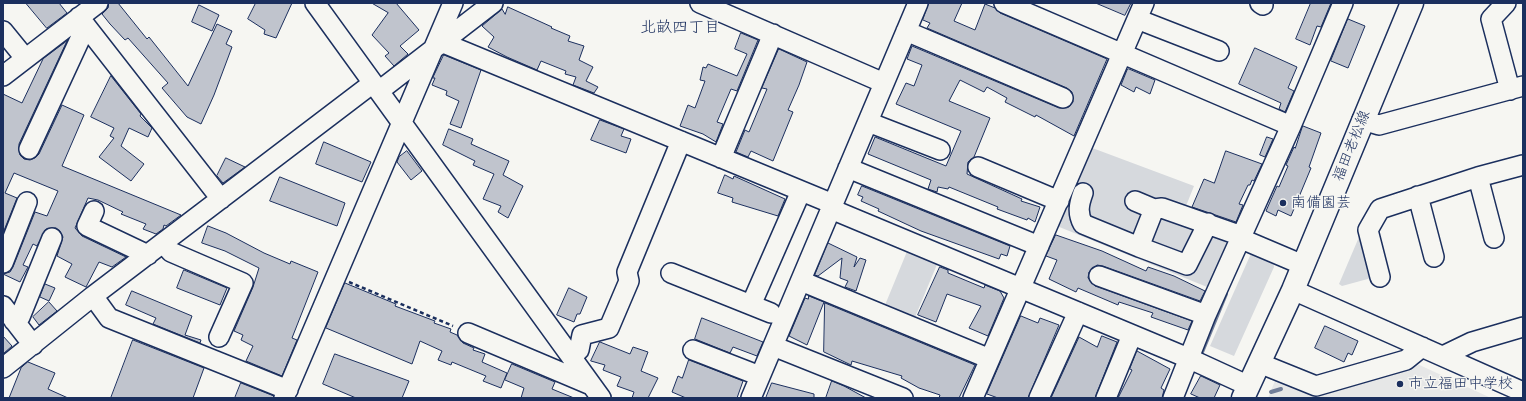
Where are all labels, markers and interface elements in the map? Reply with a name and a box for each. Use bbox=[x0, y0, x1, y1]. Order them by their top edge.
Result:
district label: 北畝四丁目 bbox=[640, 18, 720, 38]
street label: 福田老松線 bbox=[1330, 108, 1374, 184]
place label: 南備園芸 bbox=[1291, 194, 1351, 212]
marker: 南備園芸 bbox=[1278, 198, 1288, 208]
place label: 市立福田中学校 bbox=[1408, 375, 1513, 393]
marker: 市立福田中学校 bbox=[1395, 379, 1405, 389]

